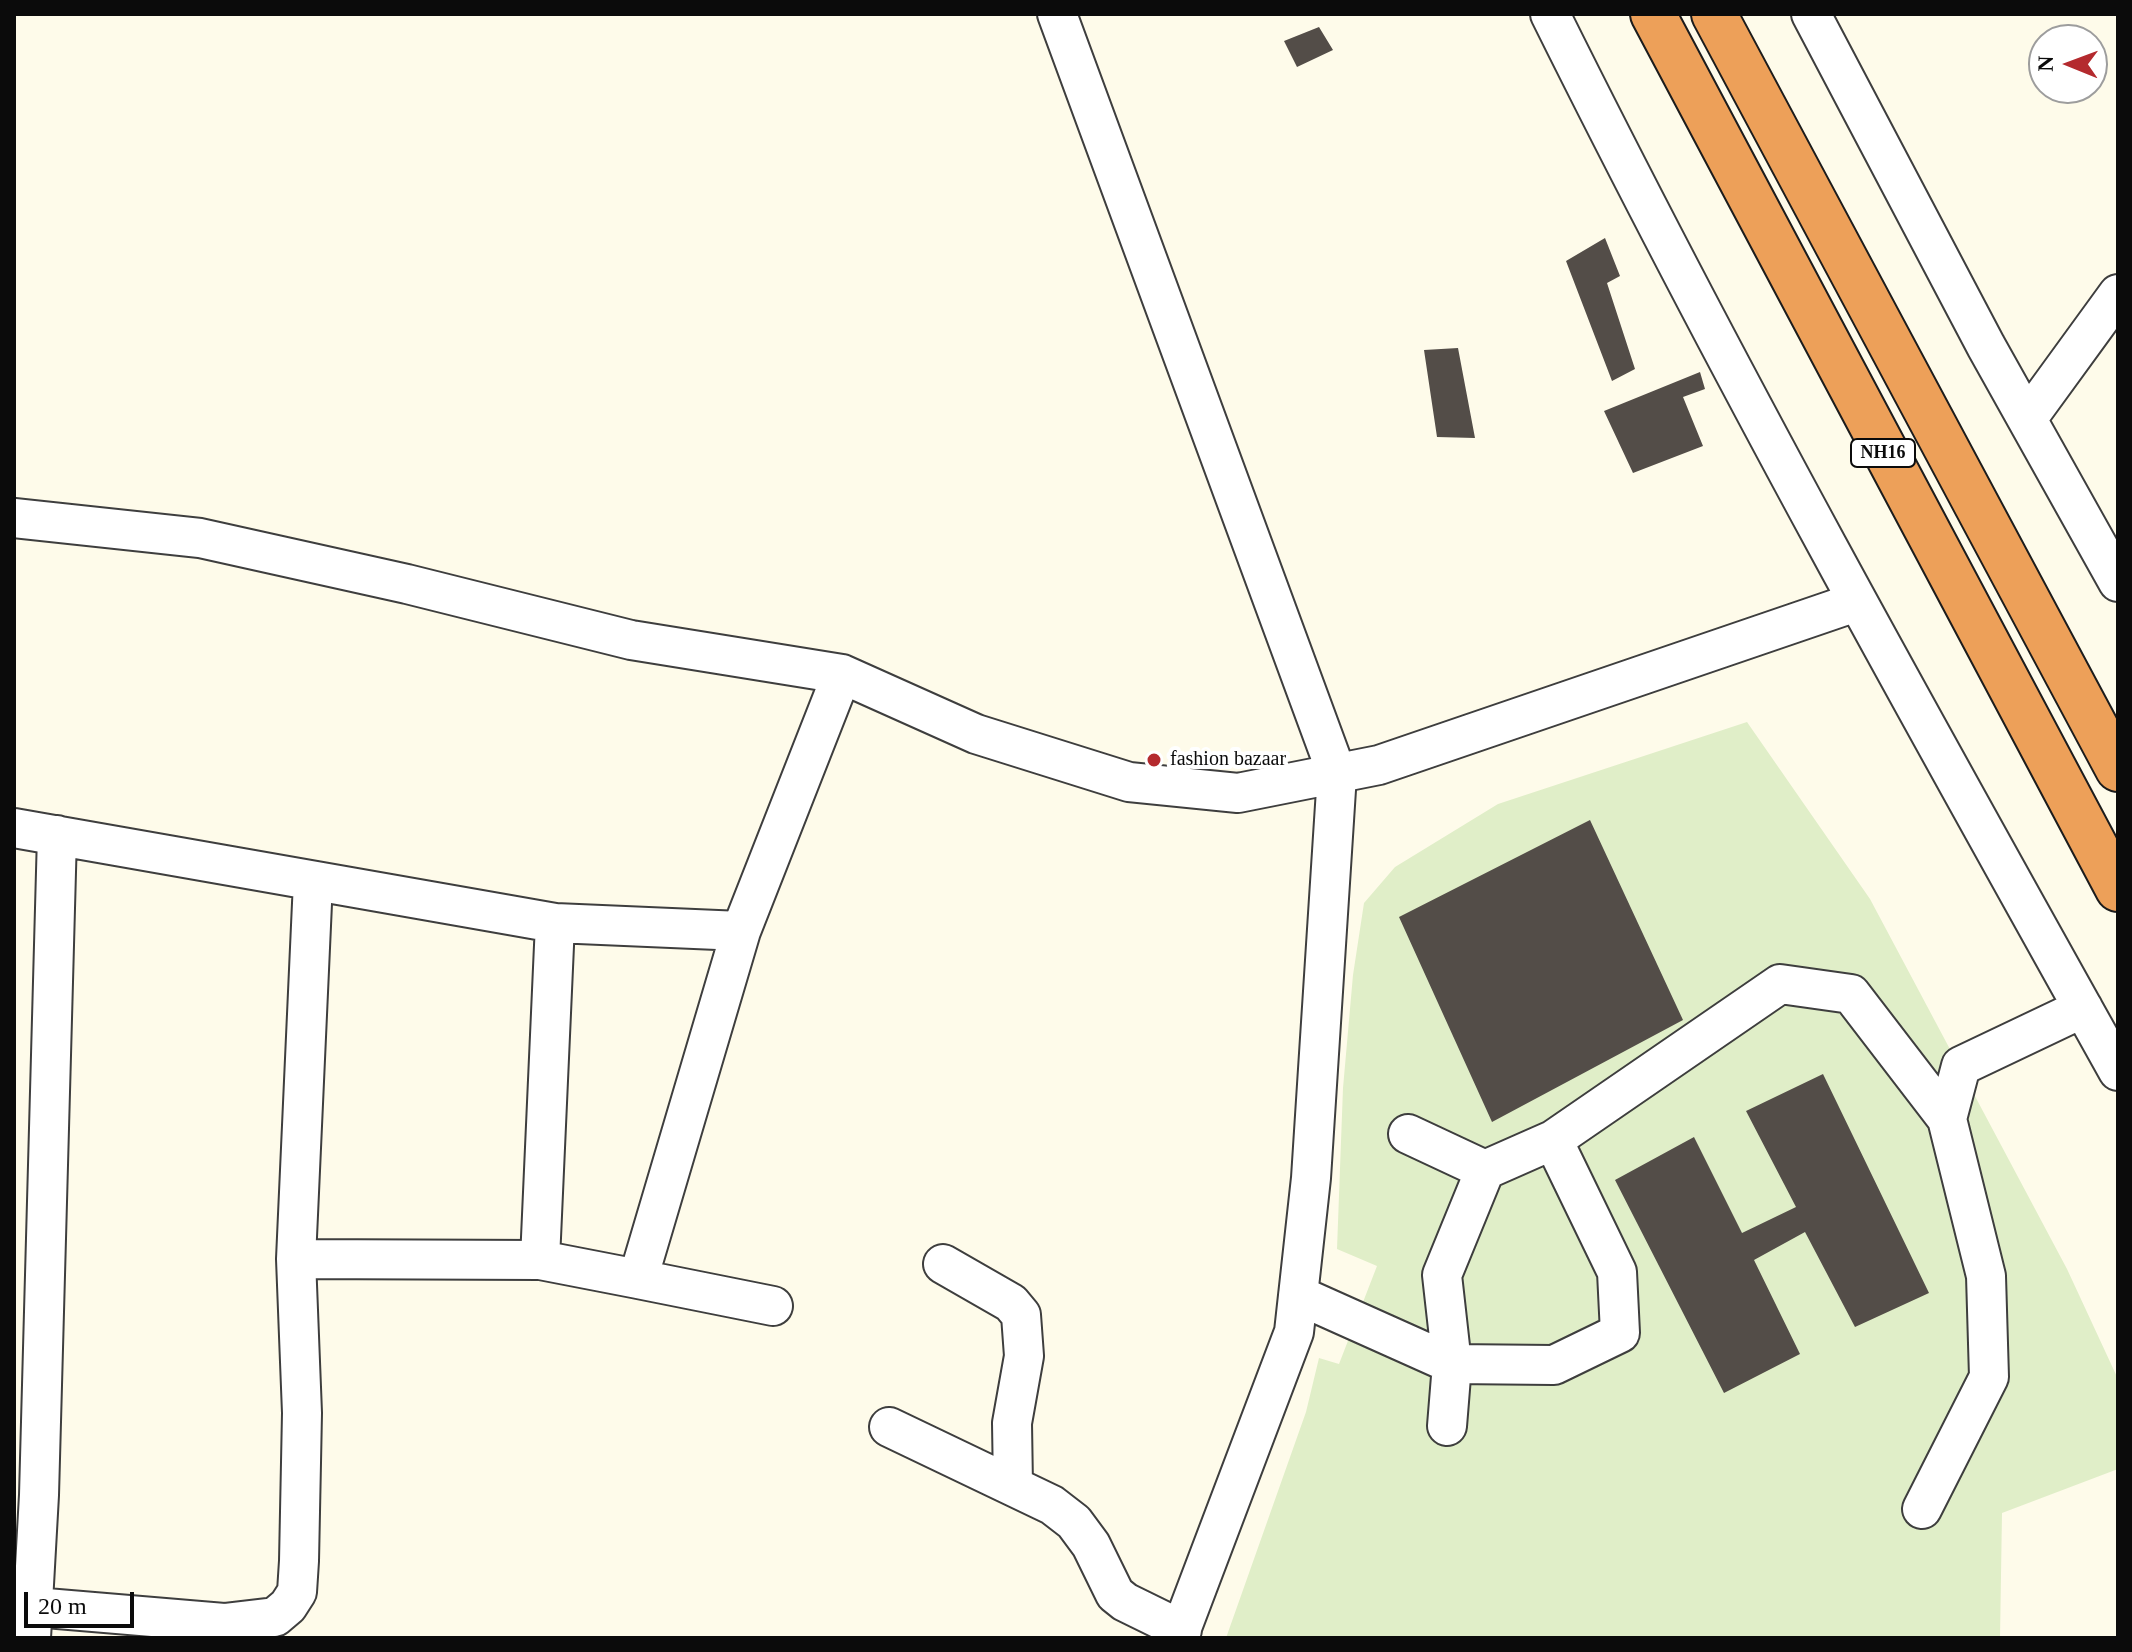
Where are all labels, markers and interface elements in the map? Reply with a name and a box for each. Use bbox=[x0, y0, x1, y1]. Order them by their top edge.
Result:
north arrow bbox=[2028, 24, 2108, 104]
text: N bbox=[2033, 55, 2058, 72]
road number: NH16 bbox=[1851, 439, 1915, 467]
place label: fashion bazaar bbox=[1170, 748, 1286, 772]
marker: fashion bazaar bbox=[1145, 751, 1163, 769]
scale bar bbox=[28, 1576, 138, 1626]
text: 20 m bbox=[38, 1593, 87, 1619]

